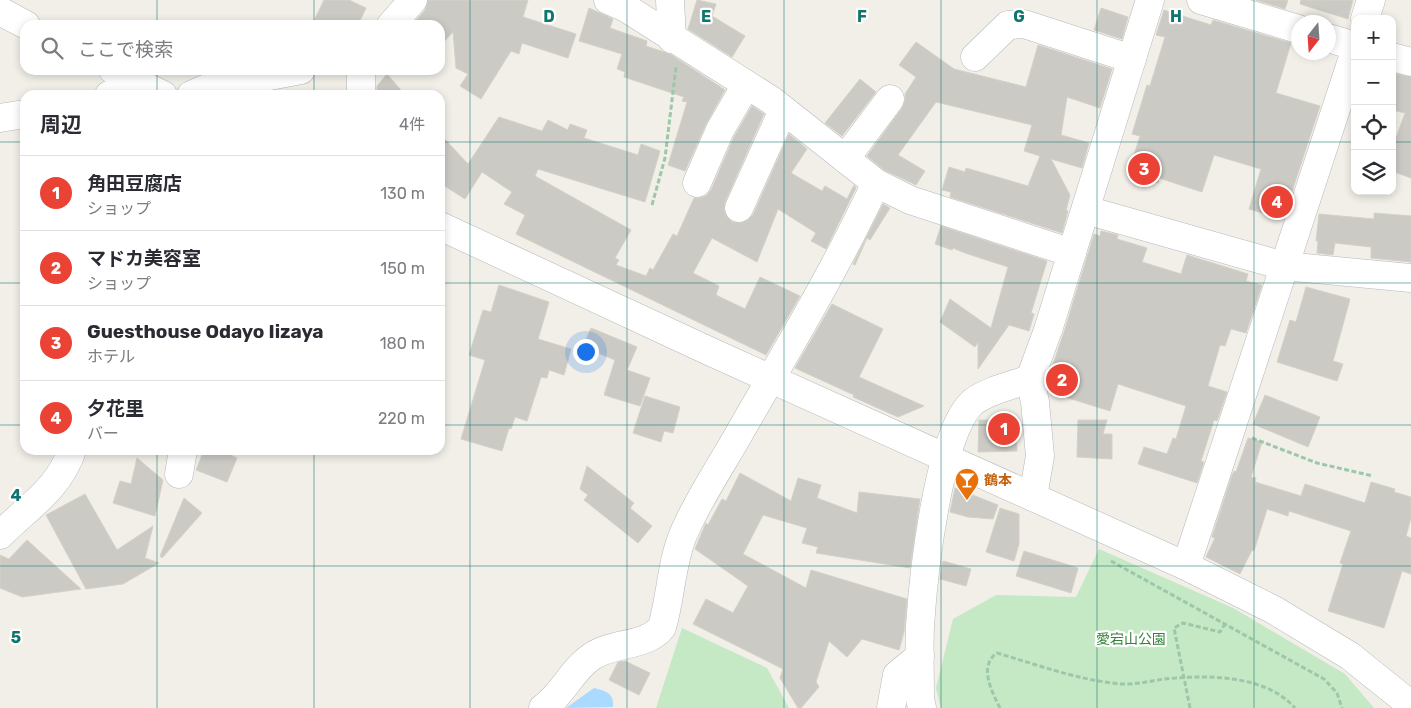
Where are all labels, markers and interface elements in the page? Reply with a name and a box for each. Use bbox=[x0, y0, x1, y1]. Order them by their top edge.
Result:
text: D bbox=[543, 7, 555, 26]
text: E bbox=[701, 7, 711, 26]
text: F bbox=[857, 7, 867, 26]
text: G bbox=[1013, 7, 1025, 26]
text: H bbox=[1170, 7, 1182, 26]
north arrow bbox=[1291, 15, 1336, 60]
map controls bbox=[1351, 15, 1396, 195]
button: + bbox=[1351, 15, 1396, 60]
search box bbox=[20, 20, 445, 75]
icon: search bbox=[38, 34, 66, 62]
text: ここで検索 bbox=[78, 38, 173, 61]
button: − bbox=[1351, 60, 1396, 105]
button: locate bbox=[1351, 105, 1396, 150]
text: 周辺 bbox=[40, 112, 82, 137]
text: 4件 bbox=[399, 115, 425, 134]
pin: 3 bbox=[1128, 150, 1160, 188]
button: layers bbox=[1351, 150, 1396, 195]
text: 角田豆腐店 bbox=[87, 172, 182, 195]
pin: 4 bbox=[1261, 183, 1293, 221]
text: 1 bbox=[52, 184, 60, 203]
text: 130 m bbox=[380, 184, 425, 203]
text: ショップ bbox=[87, 199, 151, 218]
text: マドカ美容室 bbox=[87, 247, 201, 270]
text: 2 bbox=[51, 259, 61, 278]
text: 150 m bbox=[380, 259, 425, 278]
text: ショップ bbox=[87, 274, 151, 293]
text: Guesthouse Odayo Iizaya bbox=[87, 320, 324, 343]
text: 3 bbox=[51, 334, 61, 353]
text: 180 m bbox=[380, 334, 425, 353]
your location bbox=[573, 339, 599, 365]
text: ホテル bbox=[87, 347, 135, 366]
pin: 2 bbox=[1046, 361, 1078, 399]
text: 夕花里 bbox=[87, 397, 144, 420]
text: 4 bbox=[51, 409, 61, 428]
text: 220 m bbox=[378, 409, 425, 428]
pin: 1 bbox=[988, 410, 1020, 448]
text: バー bbox=[87, 424, 119, 443]
bar icon: 鶴本 bbox=[954, 467, 980, 501]
place label: 鶴本 bbox=[984, 472, 1012, 489]
text: 4 bbox=[11, 486, 22, 505]
text: 5 bbox=[11, 628, 21, 647]
park label: 愛宕山公園 bbox=[1096, 631, 1166, 648]

